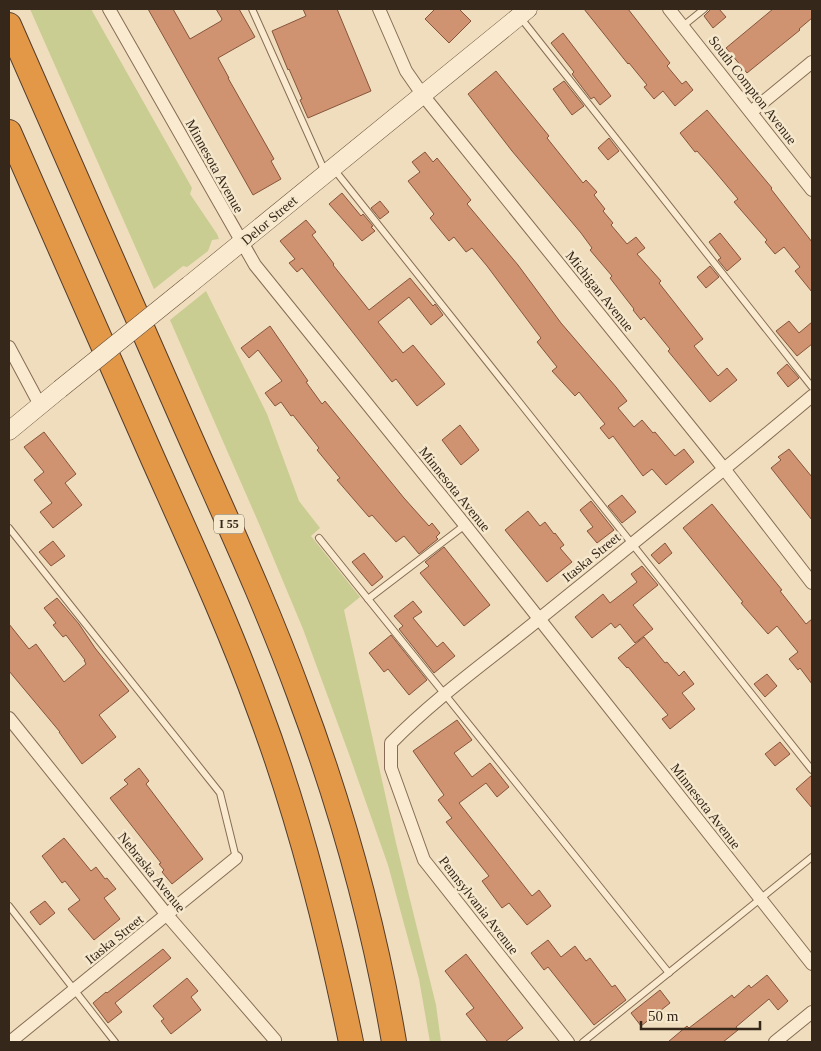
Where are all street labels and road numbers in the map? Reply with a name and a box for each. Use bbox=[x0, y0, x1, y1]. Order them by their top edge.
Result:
street label: South Compton Avenue bbox=[706, 33, 800, 148]
street label: Minnesota Avenue bbox=[183, 117, 246, 216]
street label: Delor Street bbox=[238, 193, 300, 248]
street label: Michigan Avenue bbox=[563, 248, 637, 334]
street label: Minnesota Avenue bbox=[416, 444, 493, 535]
road number: I 55 bbox=[214, 514, 244, 534]
street label: Itaska Street bbox=[560, 530, 623, 585]
street label: Minnesota Avenue bbox=[668, 761, 744, 852]
street label: Nebraska Avenue bbox=[115, 829, 188, 915]
street label: Pennsylvania Avenue bbox=[436, 853, 521, 957]
street label: Itaska Street bbox=[83, 912, 146, 967]

